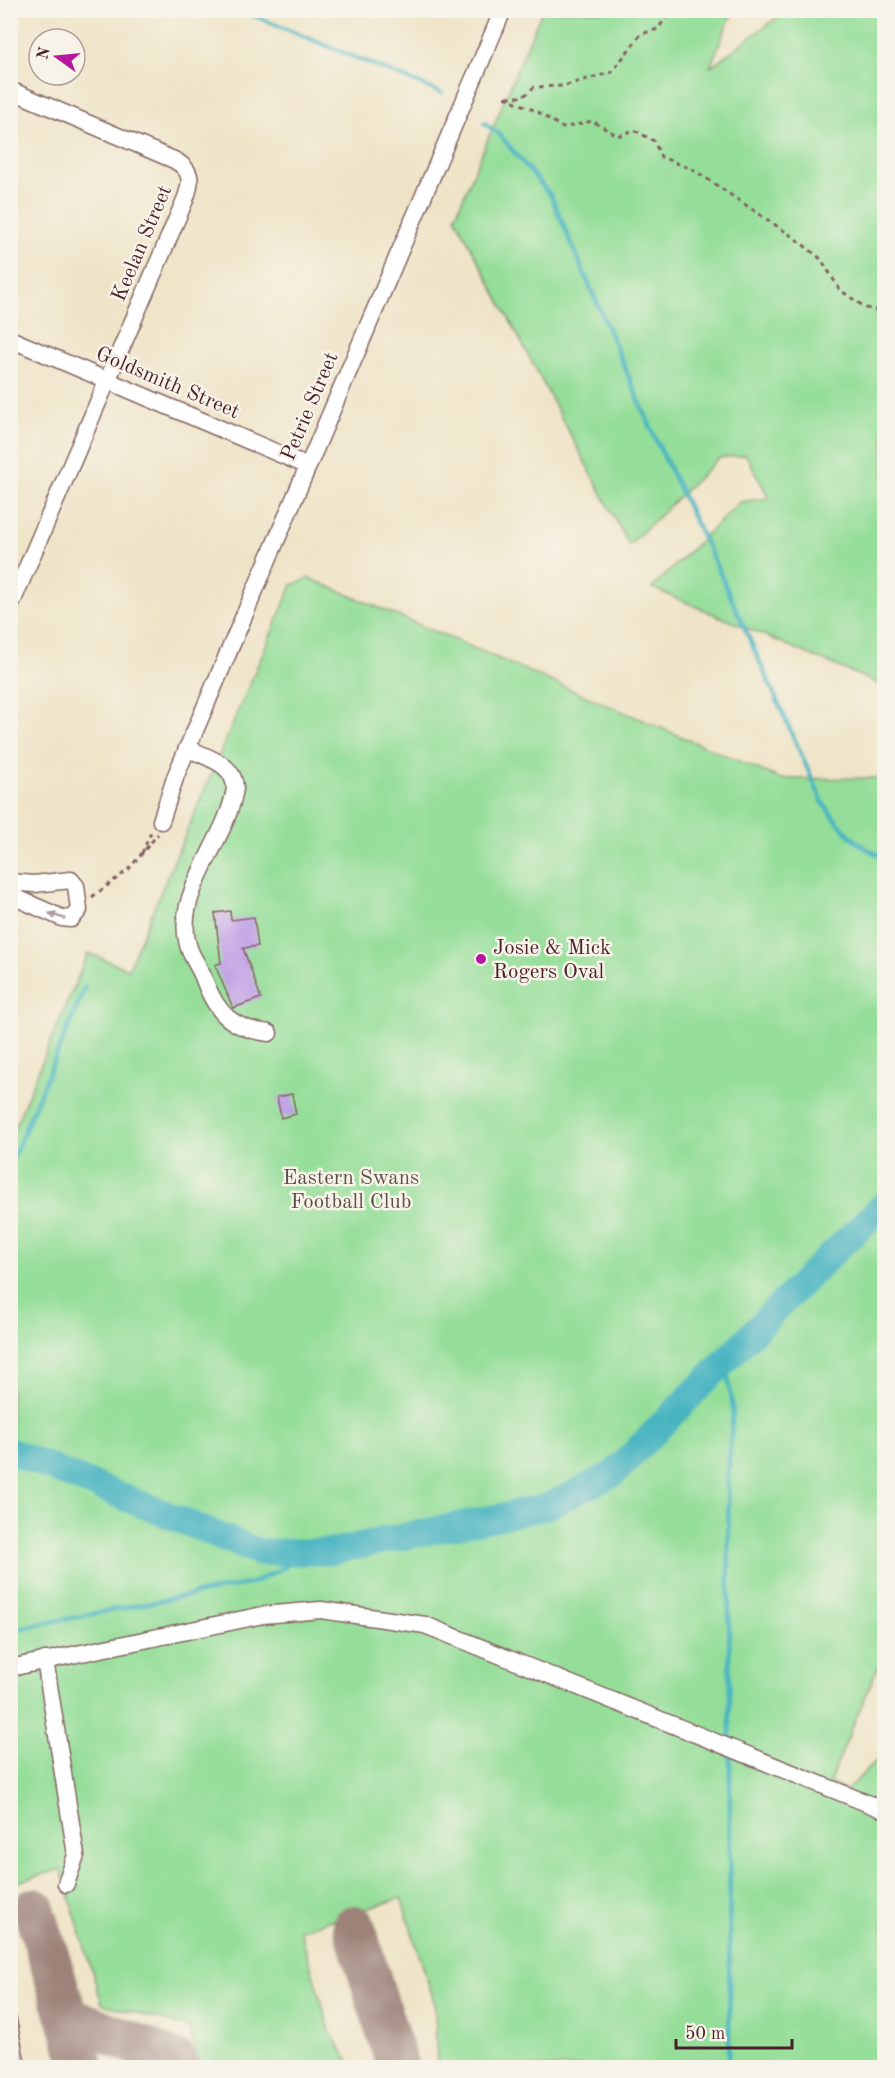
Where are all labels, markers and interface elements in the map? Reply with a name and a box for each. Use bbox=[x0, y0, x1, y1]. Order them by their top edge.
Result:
north arrow bbox=[27, 27, 87, 87]
text: N bbox=[35, 45, 54, 62]
street label: Keelan Street bbox=[108, 182, 176, 305]
street label: Goldsmith Street bbox=[92, 344, 242, 423]
street label: Petrie Street bbox=[278, 349, 343, 464]
one-way arrow bbox=[48, 910, 66, 920]
place label: Josie & Mick Rogers Oval bbox=[493, 938, 611, 983]
marker: Josie & Mick Rogers Oval bbox=[474, 952, 488, 966]
park label: Eastern Swans Football Club bbox=[283, 1168, 419, 1213]
scale bar bbox=[676, 2012, 792, 2050]
text: 50 m bbox=[685, 2025, 725, 2043]

